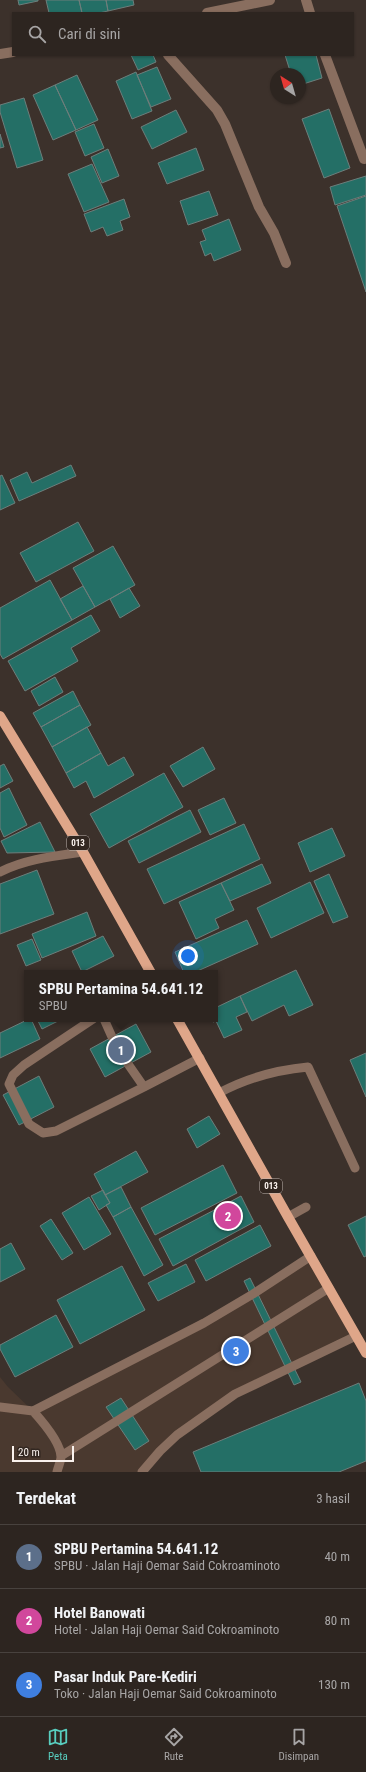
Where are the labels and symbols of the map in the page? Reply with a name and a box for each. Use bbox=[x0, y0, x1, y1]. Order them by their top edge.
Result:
north arrow bbox=[270, 68, 306, 104]
road number: 013 bbox=[67, 836, 89, 850]
your location bbox=[178, 946, 198, 966]
pin: 1 bbox=[108, 1035, 134, 1065]
road number: 013 bbox=[260, 1179, 282, 1193]
pin: 2 bbox=[215, 1201, 241, 1231]
pin: 3 bbox=[223, 1336, 249, 1366]
scale bar bbox=[12, 1444, 74, 1463]

